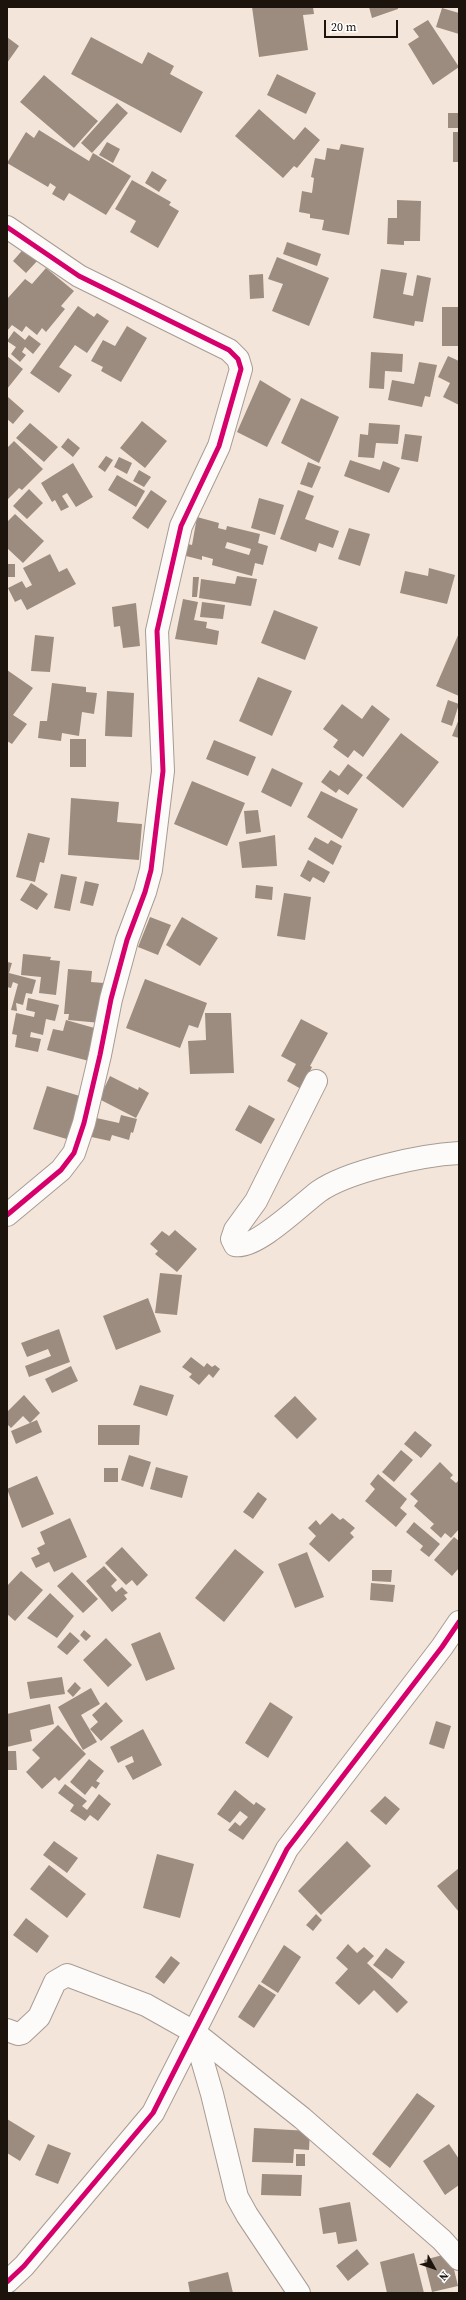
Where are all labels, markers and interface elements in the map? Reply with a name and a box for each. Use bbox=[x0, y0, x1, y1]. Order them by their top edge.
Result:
scale bar bbox=[326, 12, 400, 38]
text: 20 m bbox=[331, 19, 357, 35]
north arrow bbox=[414, 2248, 454, 2288]
text: N bbox=[435, 2268, 452, 2284]

